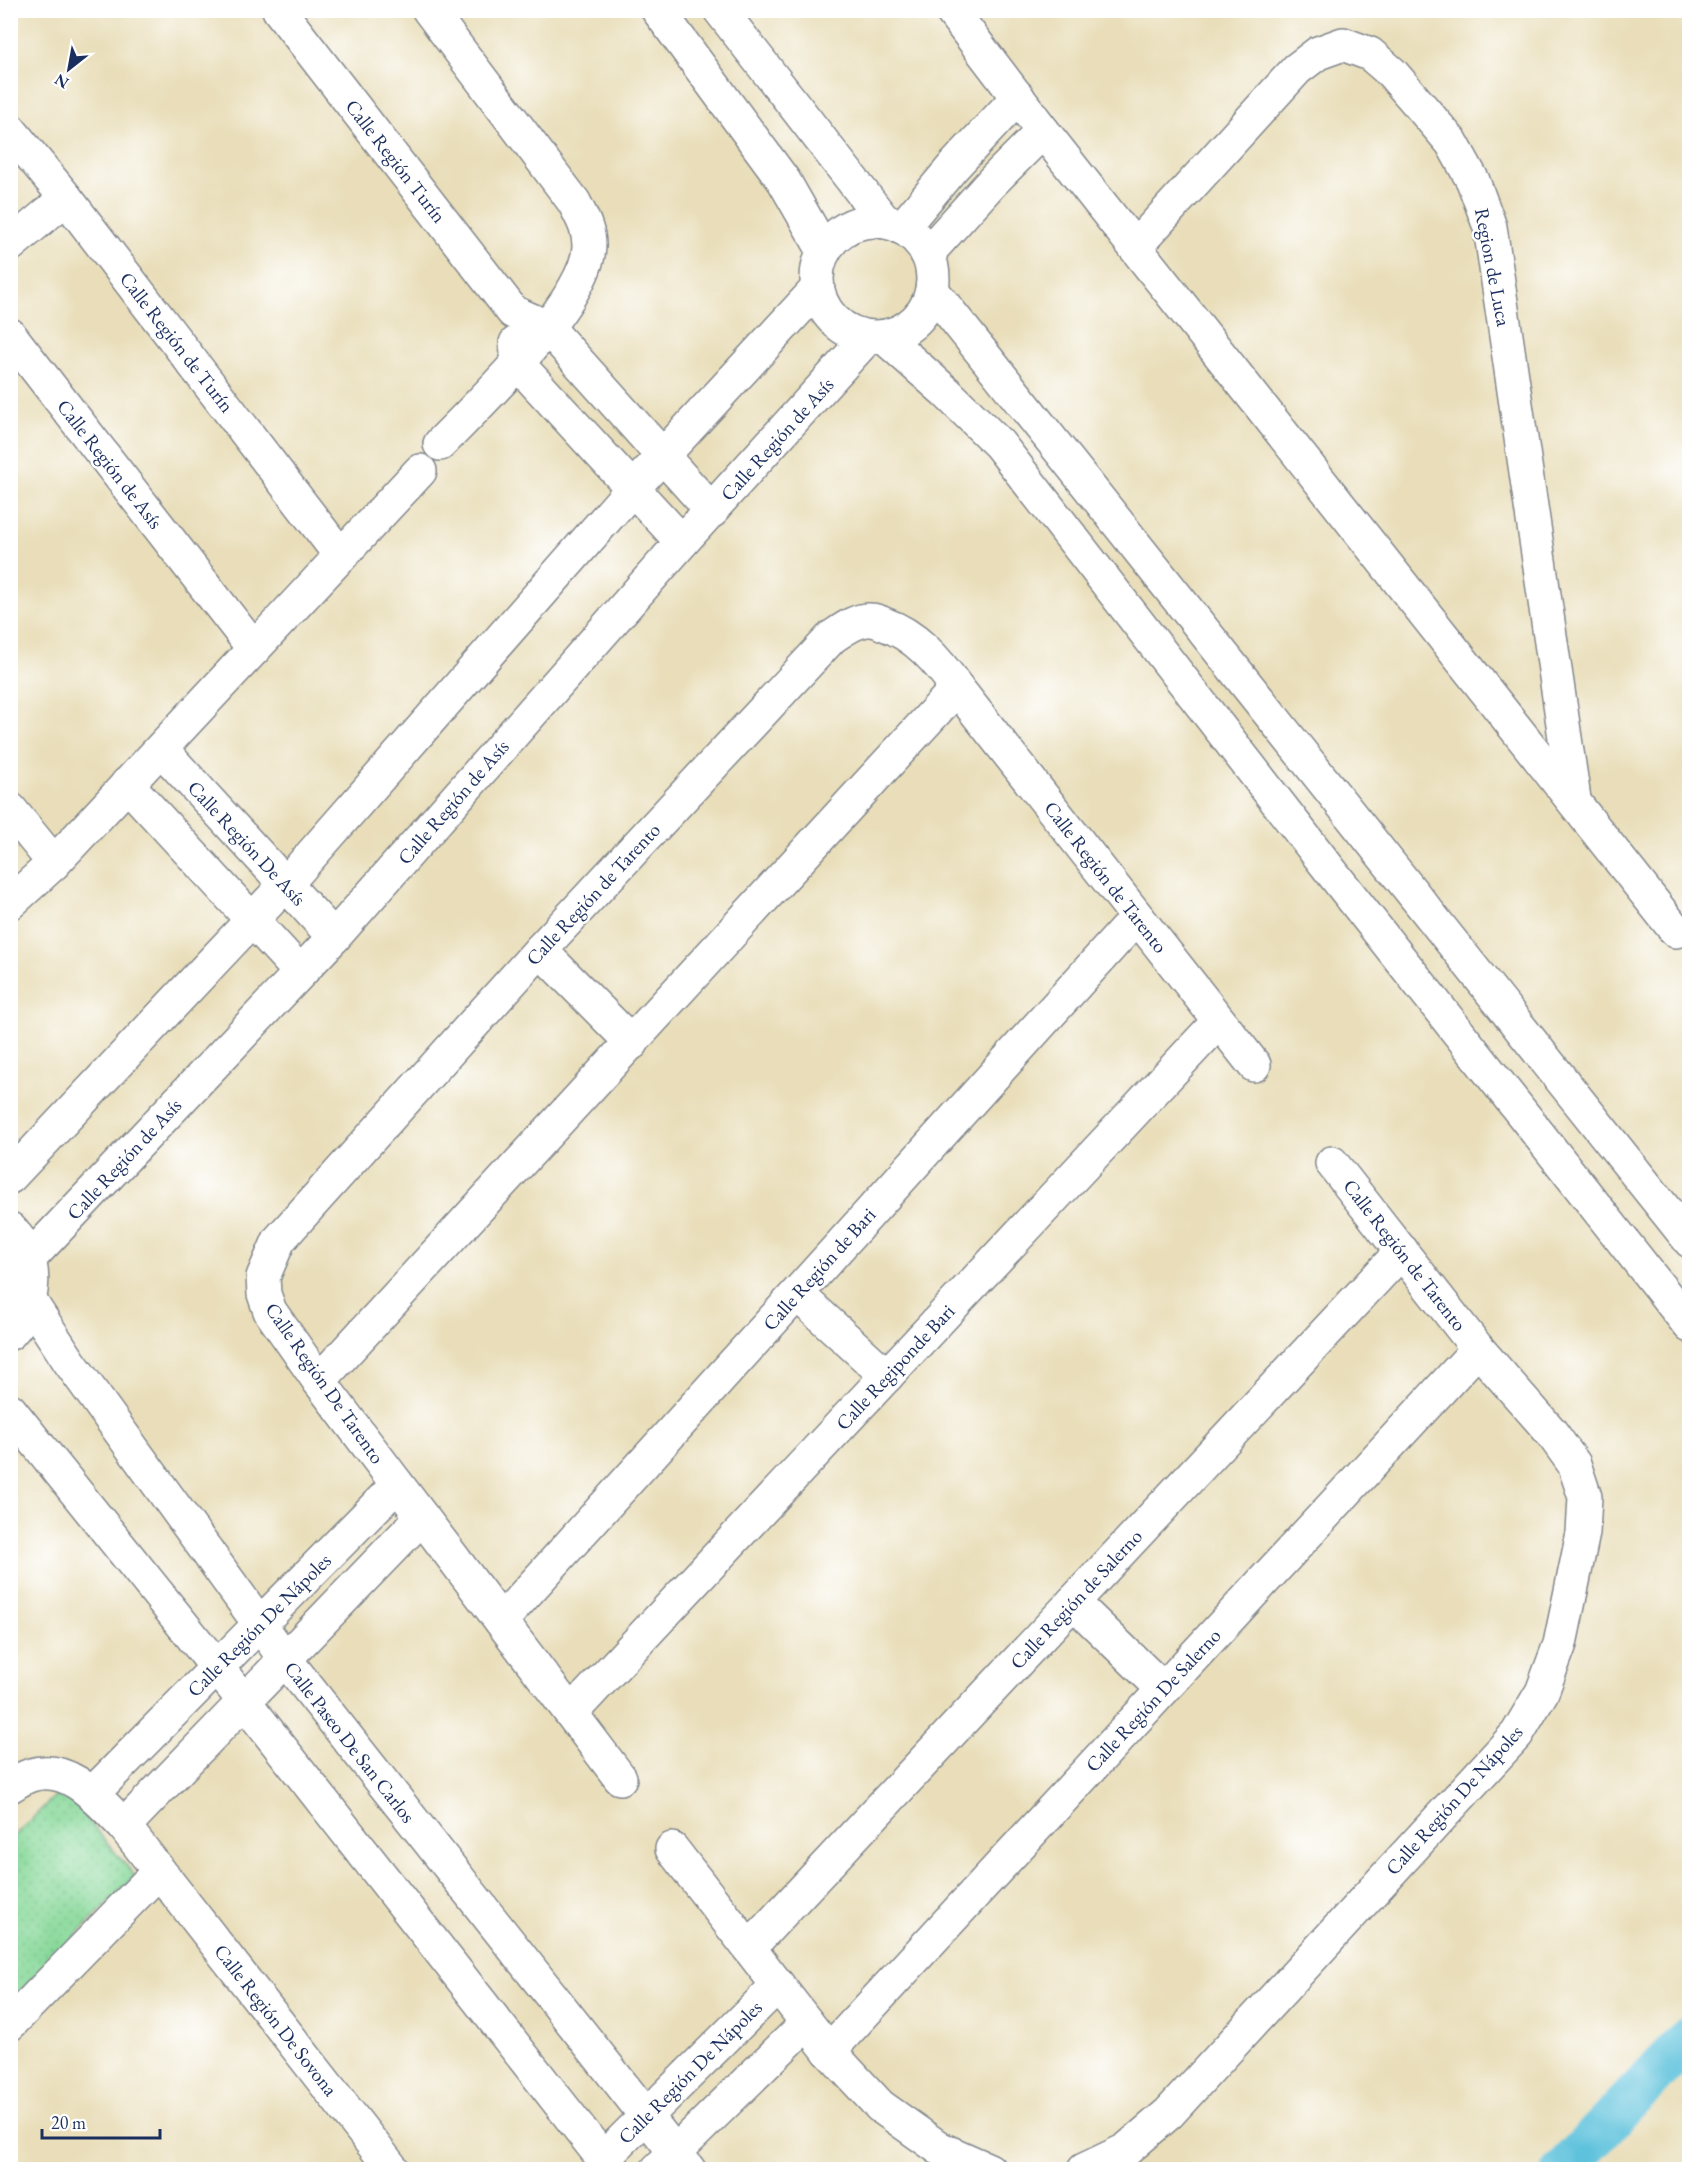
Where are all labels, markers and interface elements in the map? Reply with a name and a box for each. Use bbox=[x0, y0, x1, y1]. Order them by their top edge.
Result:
north arrow bbox=[39, 39, 99, 99]
text: N bbox=[51, 69, 72, 94]
street label: Calle Región Turín bbox=[340, 94, 453, 228]
street label: Region de Luca bbox=[1469, 206, 1517, 328]
street label: Calle Región de Turín bbox=[114, 266, 240, 418]
street label: Calle Región de Asís bbox=[715, 372, 839, 506]
street label: Calle Región de Asís bbox=[51, 394, 169, 534]
street label: Calle Región de Asís bbox=[392, 734, 514, 870]
street label: Calle Región De Asís bbox=[182, 775, 312, 911]
street label: Calle Región de Tarento bbox=[1038, 796, 1174, 958]
street label: Calle Región de Tarento bbox=[520, 817, 666, 971]
street label: Calle Región de Asís bbox=[61, 1093, 187, 1225]
street label: Calle Región de Tarento bbox=[1337, 1174, 1473, 1336]
street label: Calle Región de Bari bbox=[757, 1202, 881, 1336]
street label: Calle Región De Tarento bbox=[260, 1297, 391, 1469]
street label: Calle Regiponde Bari bbox=[830, 1298, 960, 1436]
street label: Calle Región de Salerno bbox=[1004, 1523, 1148, 1675]
street label: Calle Región De Nápoles bbox=[181, 1547, 337, 1703]
street label: Calle Región De Salerno bbox=[1080, 1622, 1227, 1777]
street label: Calle Paseo De San Carlos bbox=[279, 1656, 421, 1828]
street label: Calle Región De Nápoles bbox=[1380, 1719, 1528, 1881]
street label: Calle Región De Sovona bbox=[208, 1939, 344, 2101]
street label: Calle Región De Nápoles bbox=[612, 1994, 768, 2150]
scale bar bbox=[42, 2102, 160, 2140]
text: 20 m bbox=[51, 2111, 86, 2134]

